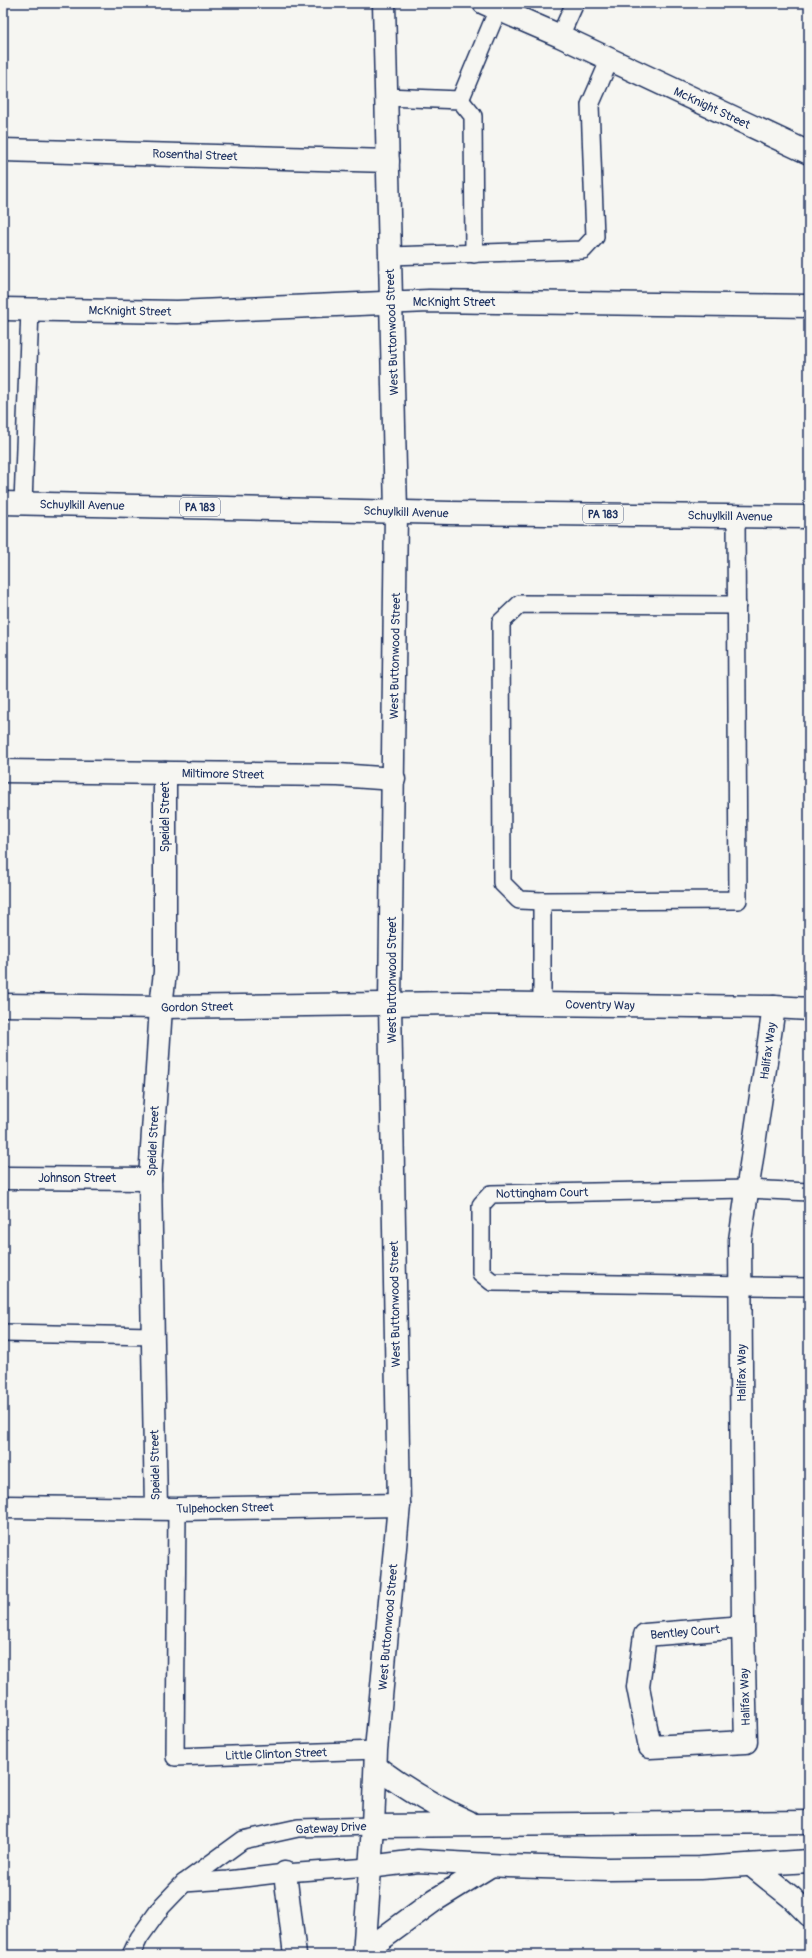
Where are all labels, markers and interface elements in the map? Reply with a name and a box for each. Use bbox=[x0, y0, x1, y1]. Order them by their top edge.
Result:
street label: McKnight Street bbox=[671, 84, 753, 133]
street label: Rosenthal Street bbox=[152, 147, 238, 164]
street label: West Buttonwood Street bbox=[383, 268, 402, 396]
street label: McKnight Street bbox=[413, 295, 495, 310]
street label: McKnight Street bbox=[89, 303, 172, 320]
street label: Schuylkill Avenue bbox=[39, 497, 125, 514]
road number: PA 183 bbox=[180, 498, 220, 516]
street label: Schuylkill Avenue bbox=[363, 504, 449, 521]
road number: PA 183 bbox=[583, 505, 623, 523]
street label: Schuylkill Avenue bbox=[687, 508, 773, 525]
street label: West Buttonwood Street bbox=[387, 592, 404, 719]
street label: Miltimore Street bbox=[182, 766, 265, 783]
street label: Speidel Street bbox=[158, 782, 173, 852]
street label: West Buttonwood Street bbox=[385, 917, 400, 1043]
street label: Coventry Way bbox=[565, 997, 635, 1014]
street label: Gordon Street bbox=[161, 999, 233, 1016]
street label: Halifax Way bbox=[757, 1021, 780, 1081]
street label: Speidel Street bbox=[144, 1105, 163, 1177]
street label: Johnson Street bbox=[38, 1171, 116, 1186]
street label: Nottingham Court bbox=[496, 1185, 589, 1202]
street label: West Buttonwood Street bbox=[387, 1240, 404, 1367]
street label: Halifax Way bbox=[735, 1344, 750, 1402]
street label: Speidel Street bbox=[147, 1429, 164, 1500]
street label: Tulpehocken Street bbox=[176, 1500, 274, 1517]
street label: West Buttonwood Street bbox=[376, 1563, 402, 1691]
street label: Bentley Court bbox=[650, 1622, 720, 1643]
street label: Halifax Way bbox=[737, 1668, 754, 1726]
street label: Little Clinton Street bbox=[225, 1745, 327, 1764]
street label: Gateway Drive bbox=[295, 1819, 367, 1838]

